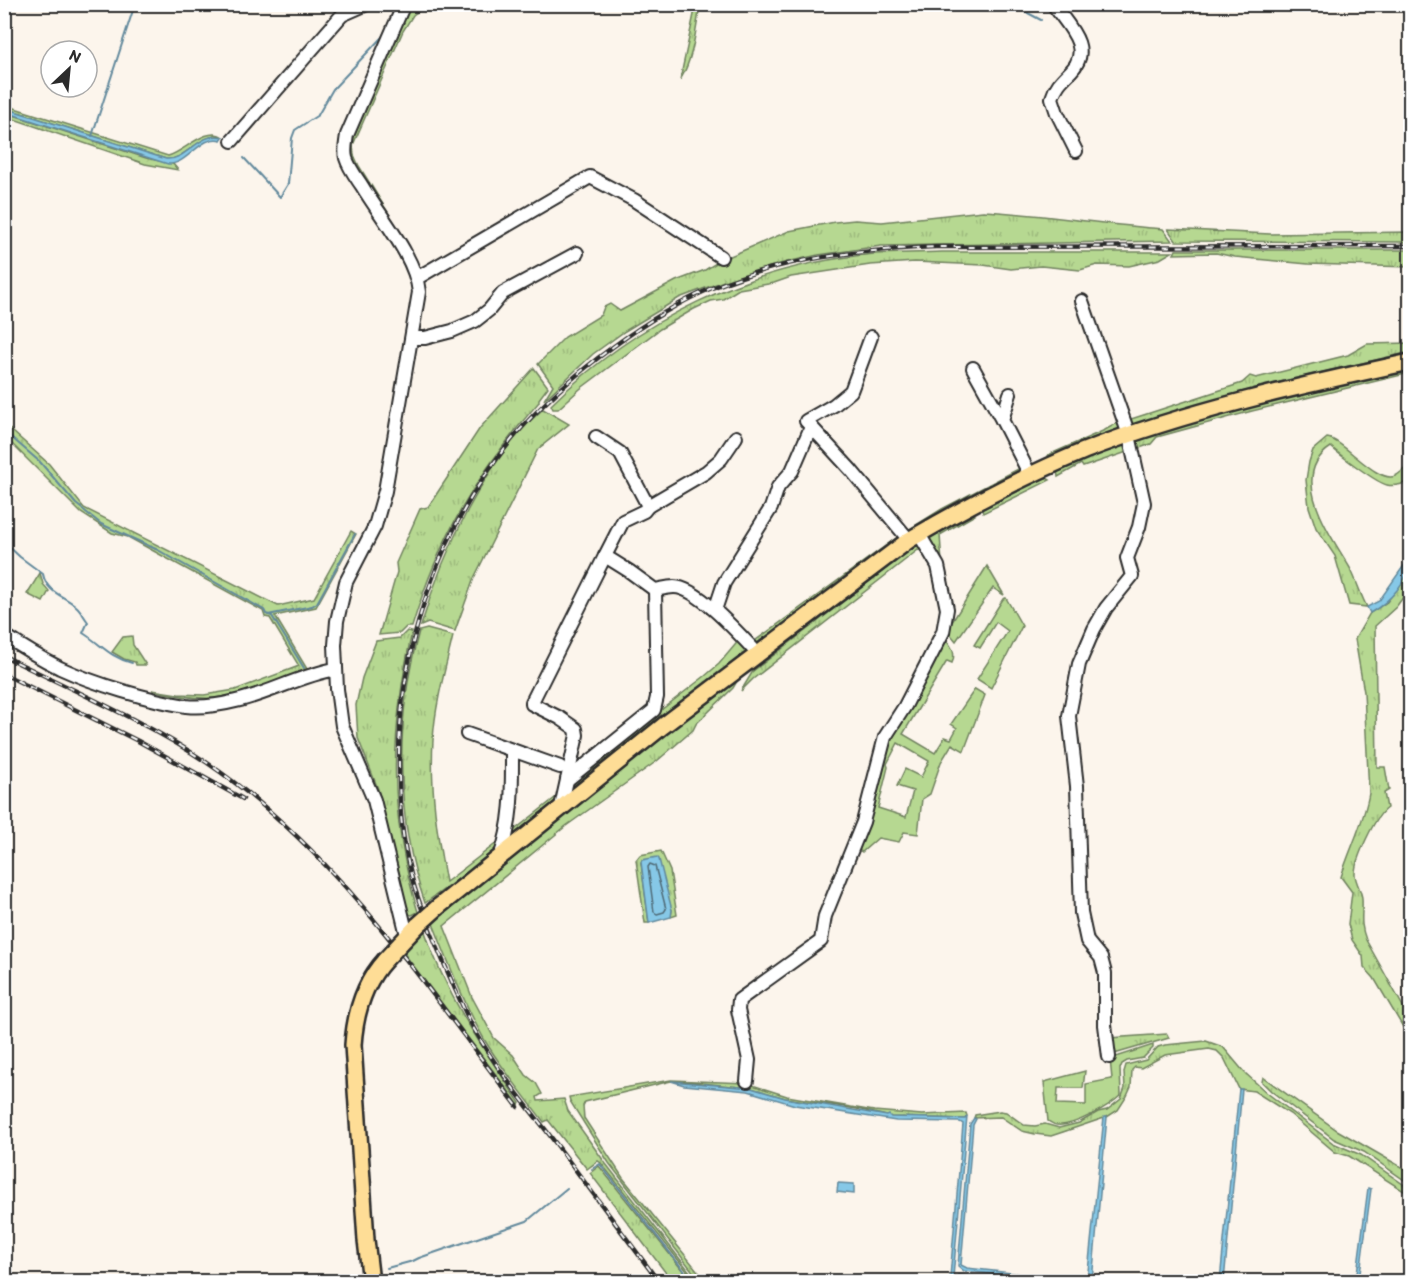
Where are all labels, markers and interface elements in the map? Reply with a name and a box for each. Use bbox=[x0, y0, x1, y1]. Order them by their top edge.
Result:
north arrow bbox=[39, 39, 99, 99]
text: N bbox=[66, 45, 84, 67]

